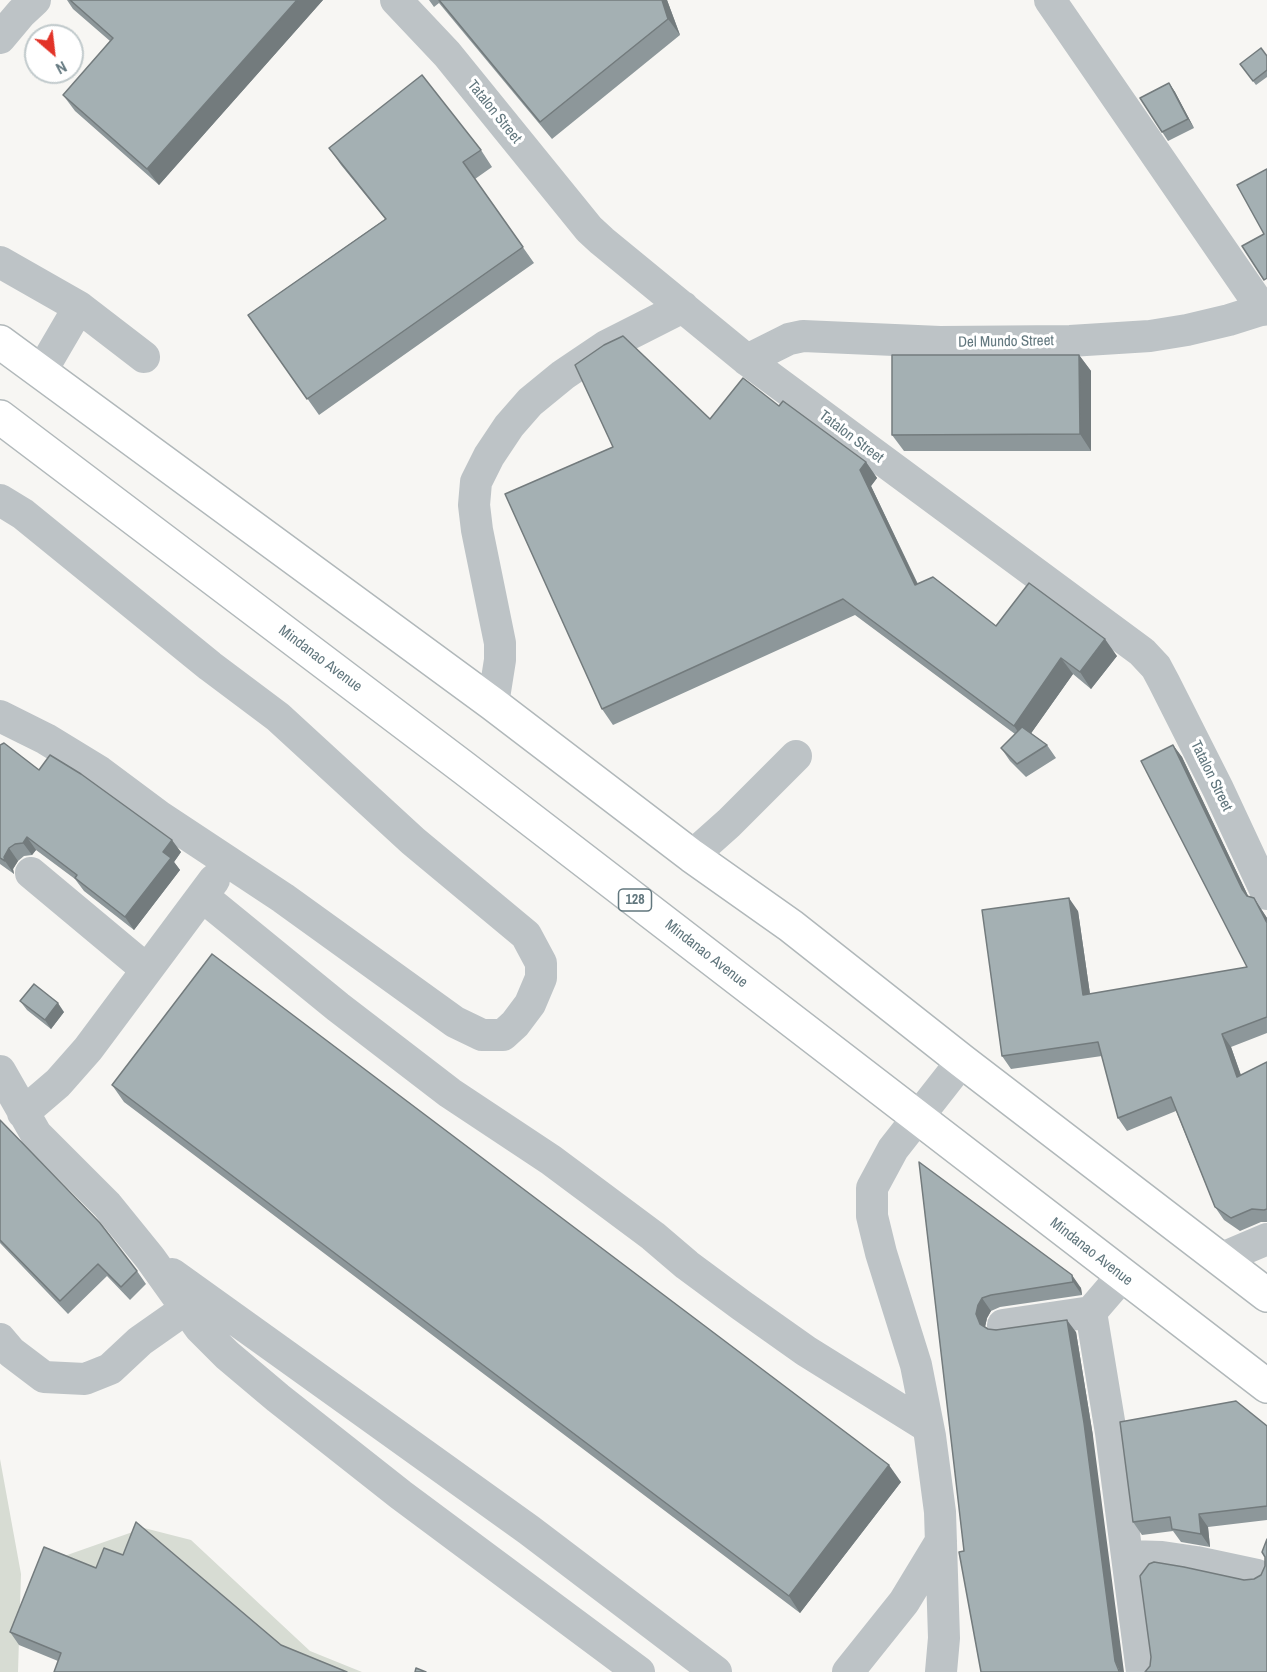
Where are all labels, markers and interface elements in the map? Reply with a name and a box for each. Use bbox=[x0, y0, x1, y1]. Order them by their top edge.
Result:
north arrow bbox=[24, 24, 84, 84]
text: N bbox=[52, 56, 71, 80]
street label: Tatalon Street bbox=[463, 77, 525, 147]
street label: Del Mundo Street bbox=[958, 332, 1054, 352]
street label: Tatalon Street bbox=[815, 407, 887, 467]
street label: Mindanao Avenue bbox=[275, 622, 365, 696]
street label: Tatalon Street bbox=[1186, 738, 1236, 814]
road number: 128 bbox=[618, 889, 652, 911]
street label: Mindanao Avenue bbox=[661, 916, 751, 992]
street label: Mindanao Avenue bbox=[1046, 1214, 1136, 1290]

